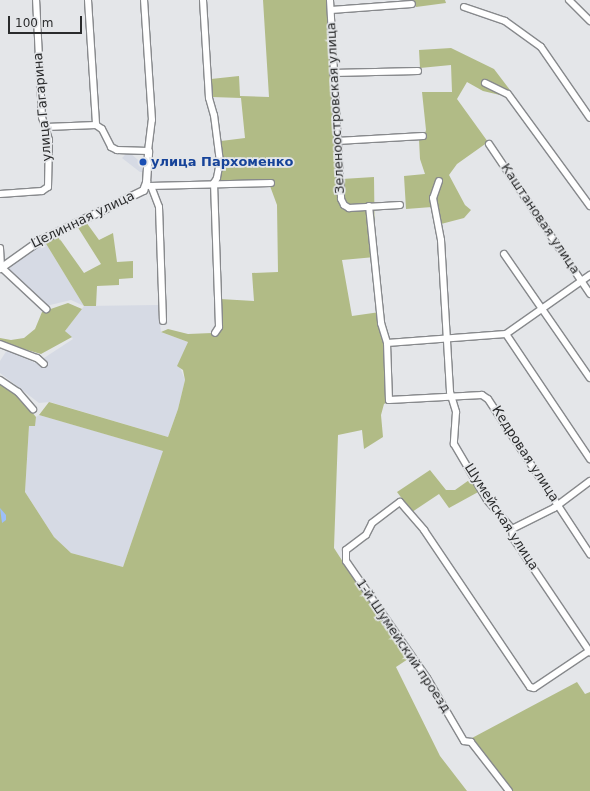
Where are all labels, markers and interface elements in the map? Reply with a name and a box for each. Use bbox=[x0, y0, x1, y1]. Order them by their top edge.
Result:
scale bar bbox=[10, 8, 84, 34]
text: 100 m bbox=[15, 16, 53, 30]
street label: Зеленоостровская улица bbox=[324, 22, 348, 194]
street label: улица Гагарина bbox=[30, 52, 56, 162]
place label: улица Пархоменко bbox=[151, 154, 293, 170]
marker: улица Пархоменко bbox=[138, 157, 148, 167]
street label: Каштановая улица bbox=[497, 161, 583, 277]
street label: Целинная улица bbox=[29, 188, 137, 252]
street label: Кедровая улица bbox=[488, 403, 562, 505]
street label: Шумейская улица bbox=[461, 461, 541, 573]
street label: 1-й Шумейский проезд bbox=[352, 576, 454, 716]

